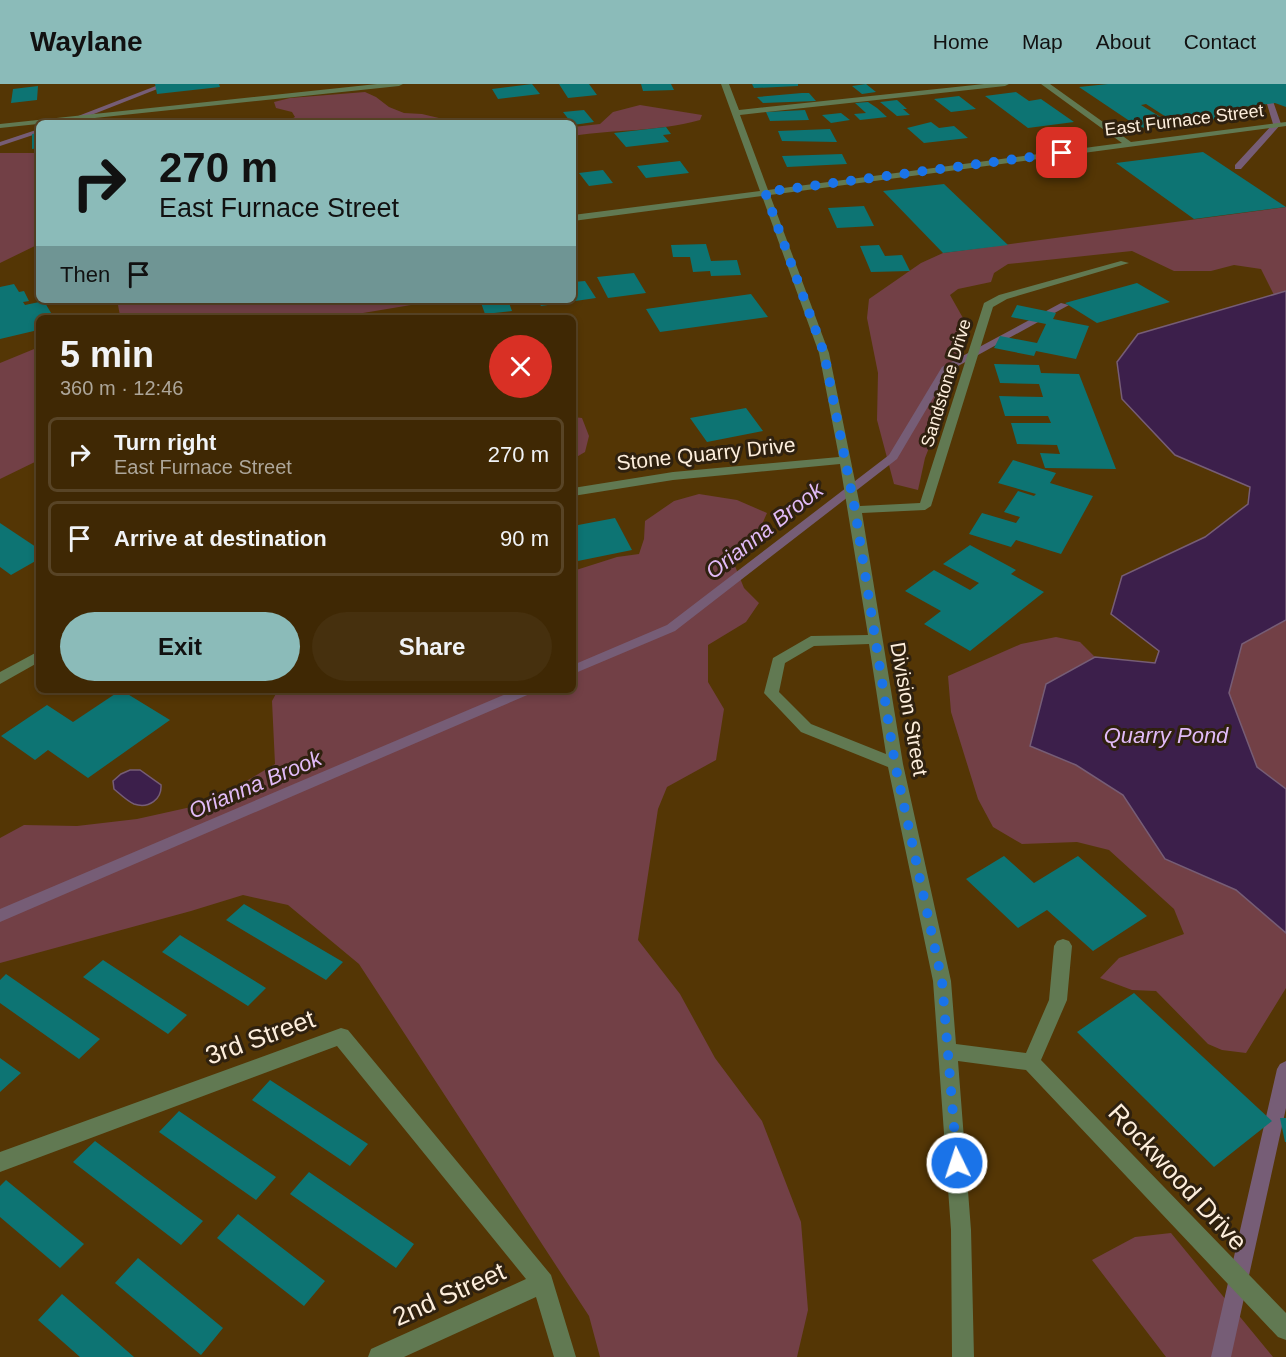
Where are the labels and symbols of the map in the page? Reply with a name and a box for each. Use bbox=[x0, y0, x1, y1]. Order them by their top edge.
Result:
street label: East Furnace Street bbox=[1103, 100, 1265, 140]
pin bbox=[1036, 127, 1087, 178]
street label: Sandstone Drive bbox=[917, 316, 975, 450]
street label: Stone Quarry Drive bbox=[615, 433, 797, 474]
water label: Orianna Brook bbox=[701, 476, 829, 584]
street label: Division Street bbox=[886, 640, 933, 778]
water label: Quarry Pond bbox=[1104, 723, 1229, 748]
water label: Orianna Brook bbox=[185, 745, 326, 824]
street label: 3rd Street bbox=[201, 1003, 320, 1071]
street label: Rockwood Drive bbox=[1102, 1098, 1254, 1256]
position arrow bbox=[925, 1131, 989, 1195]
street label: 2nd Street bbox=[388, 1256, 511, 1332]

